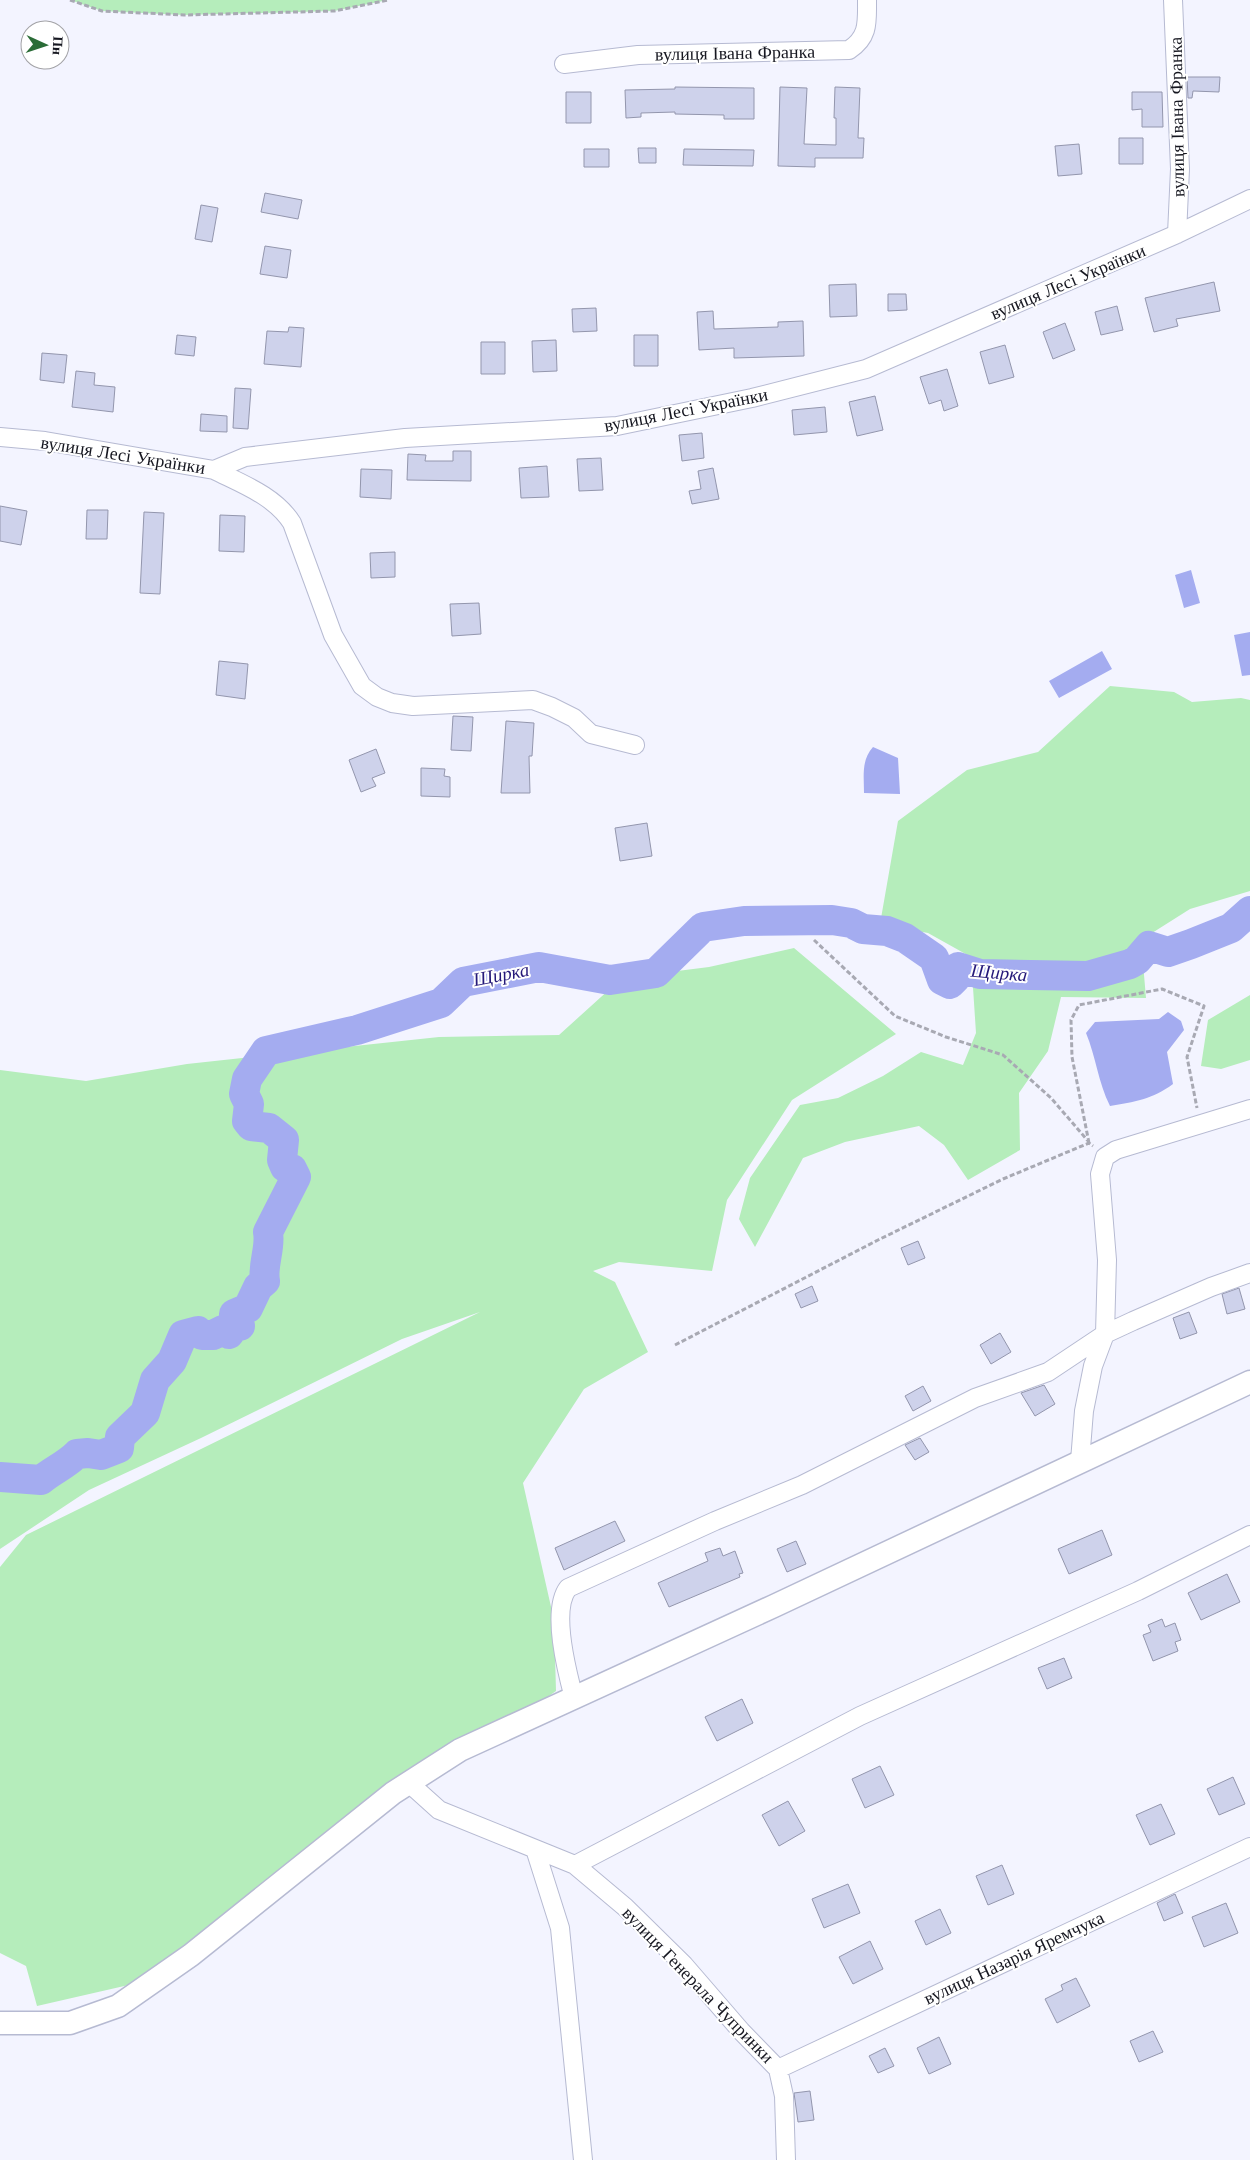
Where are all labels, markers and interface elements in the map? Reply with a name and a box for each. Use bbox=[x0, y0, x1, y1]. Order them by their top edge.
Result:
north arrow bbox=[20, 20, 70, 70]
text: Пн bbox=[48, 36, 67, 56]
street label: вулиця Івана Франка bbox=[1165, 37, 1189, 197]
street label: вулиця Івана Франка bbox=[655, 41, 815, 65]
street label: вулиця Лесі Українки bbox=[987, 239, 1149, 325]
street label: вулиця Лесі Українки bbox=[602, 383, 770, 437]
street label: вулиця Лесі Українки bbox=[39, 431, 207, 479]
water label: Щирка bbox=[470, 958, 531, 991]
water label: Щирка bbox=[969, 958, 1028, 986]
street label: вулиця Генерала Чупринки bbox=[618, 1902, 779, 2068]
street label: вулиця Назарія Яремчука bbox=[920, 1907, 1108, 2009]

